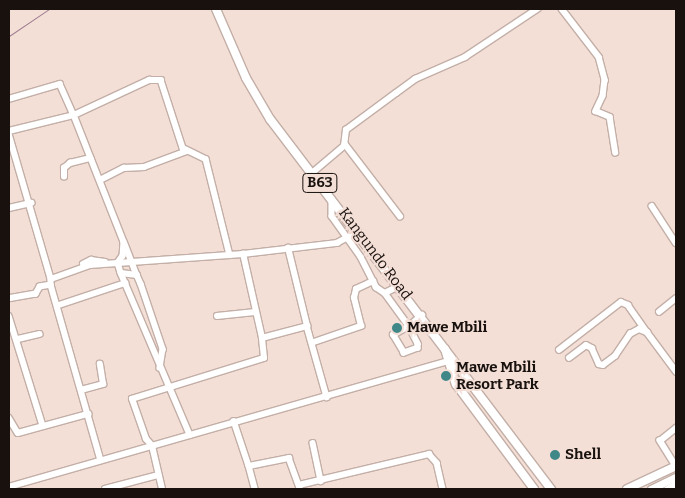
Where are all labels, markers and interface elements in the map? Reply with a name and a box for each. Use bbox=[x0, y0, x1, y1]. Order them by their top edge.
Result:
road number: B63 bbox=[301, 172, 339, 194]
street label: Kangundo Road bbox=[335, 204, 415, 304]
place label: Mawe Mbili bbox=[407, 319, 487, 337]
marker: Mawe Mbili bbox=[391, 322, 403, 334]
place label: Mawe Mbili Resort Park bbox=[456, 358, 539, 393]
marker: Mawe Mbili Resort Park bbox=[440, 370, 452, 382]
place label: Shell bbox=[565, 446, 601, 464]
marker: Shell bbox=[549, 449, 561, 461]

